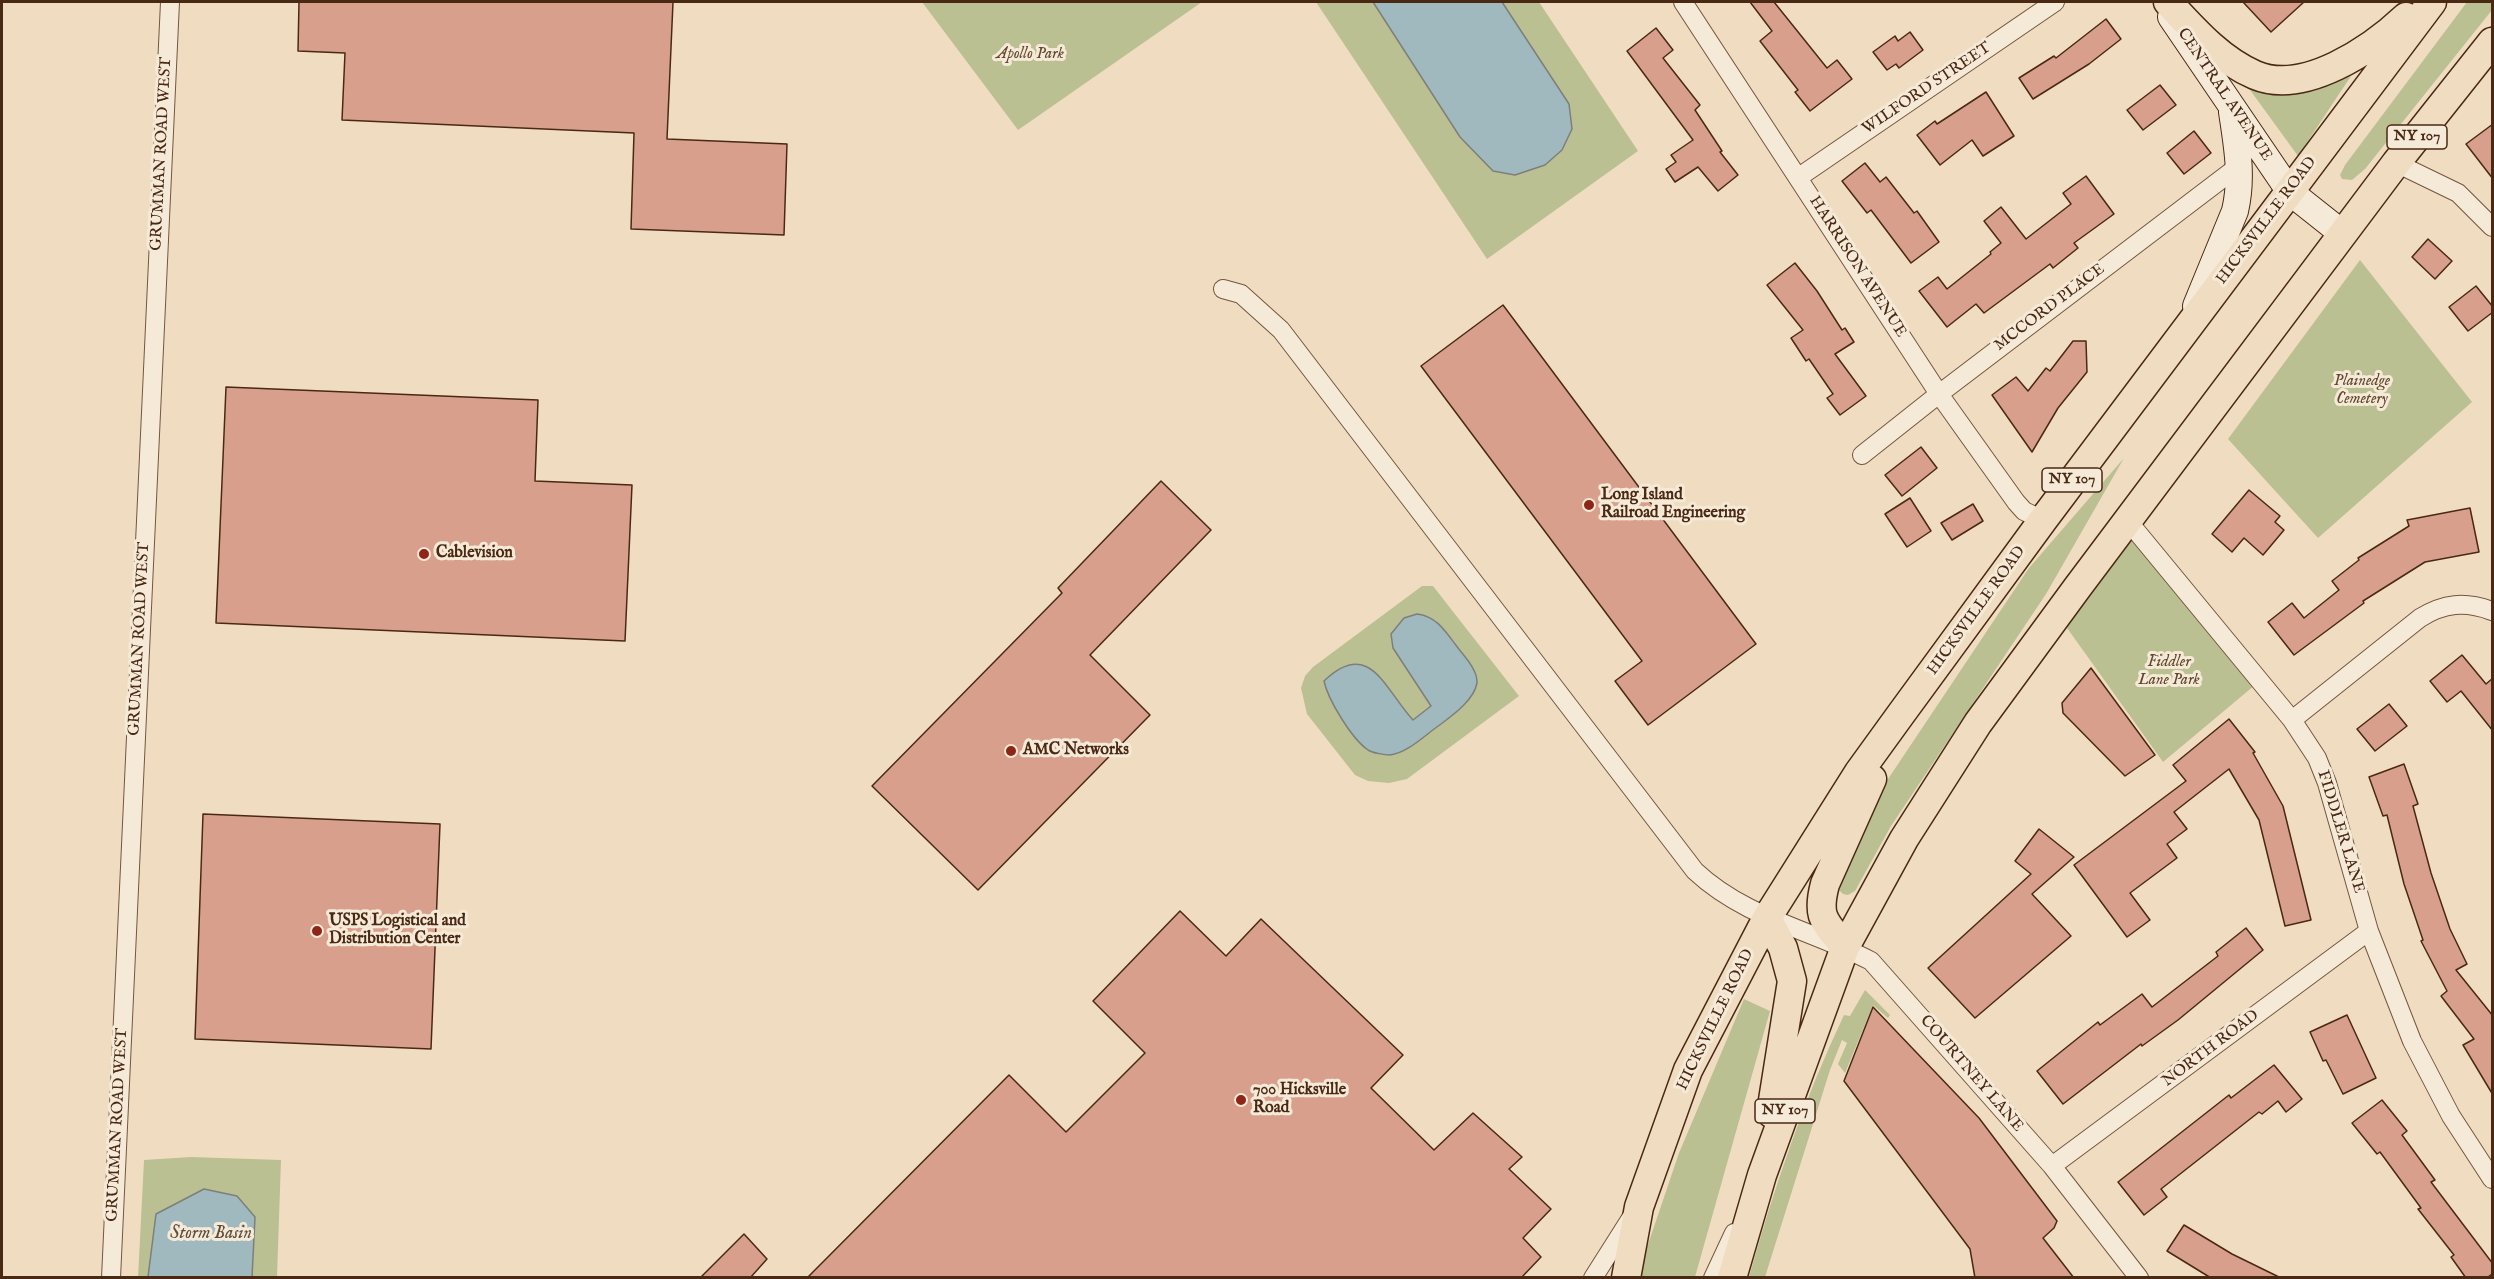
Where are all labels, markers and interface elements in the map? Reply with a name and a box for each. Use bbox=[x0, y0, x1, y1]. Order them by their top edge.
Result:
street label: CENTRAL AVENUE bbox=[2172, 25, 2276, 165]
street label: WILFORD STREET bbox=[1859, 39, 1995, 139]
park label: Apollo Park bbox=[996, 45, 1064, 65]
street label: GRUMMAN ROAD WEST bbox=[147, 57, 177, 251]
road number: NY 107 bbox=[2387, 125, 2447, 149]
street label: HICKSVILLE ROAD bbox=[2213, 153, 2321, 289]
street label: HARRISON AVENUE bbox=[1804, 193, 1910, 341]
street label: MCCORD PLACE bbox=[1991, 260, 2109, 356]
park label: Plainedge Cemetery bbox=[2334, 372, 2390, 410]
road number: NY 107 bbox=[2042, 468, 2102, 492]
place label: Long Island Railroad Engineering bbox=[1601, 486, 1745, 524]
marker: Long Island Railroad Engineering bbox=[1582, 498, 1596, 512]
street label: GRUMMAN ROAD WEST bbox=[125, 542, 155, 736]
street label: HICKSVILLE ROAD bbox=[1924, 543, 2030, 679]
place label: Cablevision bbox=[436, 544, 513, 564]
marker: Cablevision bbox=[417, 547, 431, 561]
park label: Fiddler Lane Park bbox=[2138, 653, 2200, 691]
place label: AMC Networks bbox=[1023, 741, 1129, 761]
marker: AMC Networks bbox=[1004, 744, 1018, 758]
street label: FIDDLER LANE bbox=[2312, 768, 2368, 896]
place label: USPS Logistical and Distribution Center bbox=[329, 912, 466, 950]
marker: USPS Logistical and Distribution Center bbox=[310, 924, 324, 938]
street label: HICKSVILLE ROAD bbox=[1673, 946, 1759, 1094]
street label: NORTH ROAD bbox=[2159, 1006, 2263, 1092]
street label: COURTNEY LANE bbox=[1915, 1012, 2027, 1136]
street label: GRUMMAN ROAD WEST bbox=[103, 1028, 133, 1222]
place label: 700 Hicksville Road bbox=[1253, 1081, 1346, 1119]
marker: 700 Hicksville Road bbox=[1234, 1093, 1248, 1107]
road number: NY 107 bbox=[1755, 1099, 1815, 1123]
water label: Storm Basin bbox=[170, 1223, 252, 1245]

